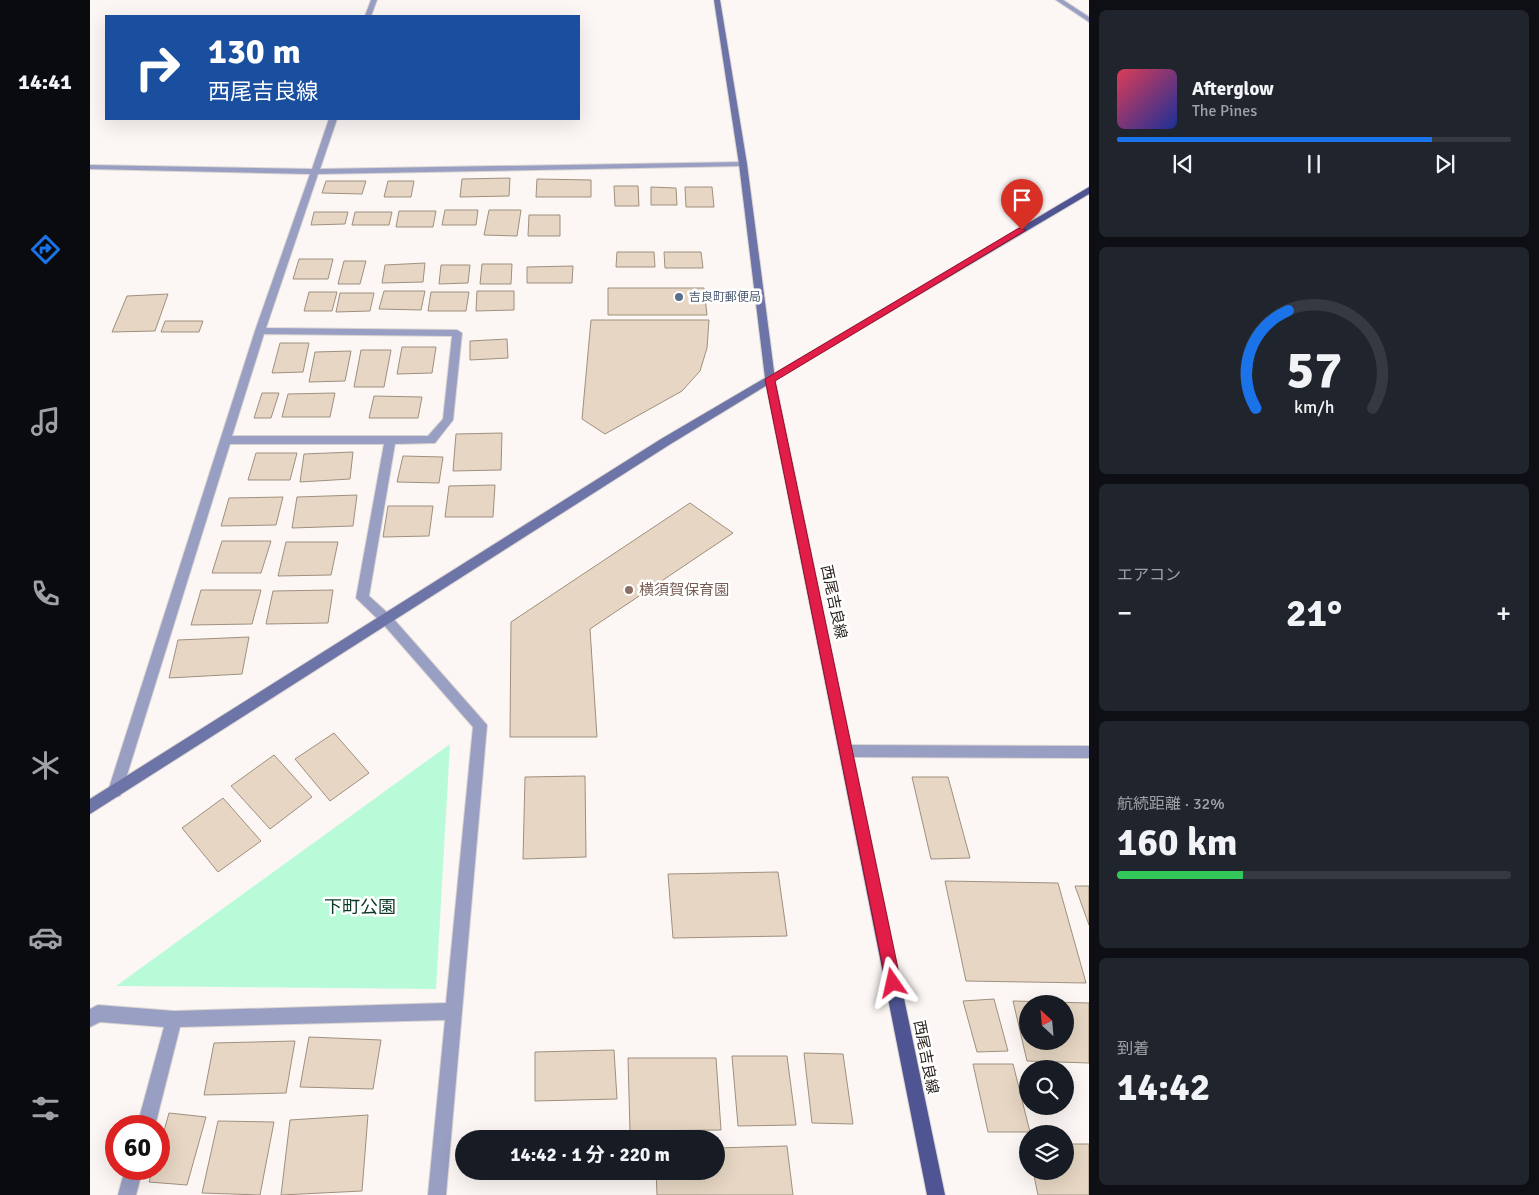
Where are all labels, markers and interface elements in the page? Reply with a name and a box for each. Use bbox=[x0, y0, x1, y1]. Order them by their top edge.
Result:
text: 130 m bbox=[208, 30, 301, 73]
icon: right bbox=[125, 35, 190, 100]
text: 14:41 bbox=[18, 68, 72, 95]
text: Afterglow bbox=[1192, 77, 1274, 101]
text: 西尾吉良線 bbox=[208, 78, 318, 105]
text: The Pines bbox=[1192, 101, 1257, 121]
icon: previous bbox=[1169, 150, 1197, 178]
icon: pause bbox=[1300, 150, 1328, 178]
icon: next bbox=[1431, 150, 1459, 178]
pin bbox=[1001, 179, 1043, 230]
icon: arrive bbox=[1008, 186, 1036, 214]
icon: directions bbox=[28, 232, 63, 267]
place label: 吉良町郵便局 bbox=[689, 290, 761, 305]
marker: 吉良町郵便局 bbox=[673, 291, 685, 303]
text: 57 bbox=[1286, 338, 1342, 402]
text: km/h bbox=[1294, 396, 1334, 418]
icon: music bbox=[28, 404, 63, 439]
street label: 西尾吉良線 bbox=[817, 563, 851, 641]
text: エアコン bbox=[1117, 565, 1181, 585]
icon: phone bbox=[28, 576, 63, 611]
place label: 横須賀保育園 bbox=[639, 581, 729, 599]
marker: 横須賀保育園 bbox=[623, 584, 635, 596]
text: 21° bbox=[1286, 590, 1342, 637]
text: − bbox=[1117, 596, 1132, 630]
text: + bbox=[1496, 596, 1511, 630]
icon: climate bbox=[28, 748, 63, 783]
text: 航続距離 · 32% bbox=[1117, 794, 1225, 814]
text: 160 km bbox=[1117, 819, 1238, 866]
park label: 下町公園 bbox=[324, 896, 396, 918]
icon: car bbox=[28, 920, 63, 955]
position arrow bbox=[866, 956, 918, 1008]
north arrow bbox=[1019, 995, 1074, 1050]
map controls bbox=[1019, 995, 1074, 1180]
street label: 西尾吉良線 bbox=[910, 1018, 942, 1096]
text: 到着 bbox=[1117, 1039, 1149, 1059]
button: search bbox=[1019, 1060, 1074, 1115]
text: 14:42 bbox=[1117, 1064, 1210, 1111]
icon: filters bbox=[28, 1091, 63, 1126]
speed limit sign: 60 bbox=[105, 1115, 170, 1180]
button: layers bbox=[1019, 1125, 1074, 1180]
text: 14:42 · 1 分 · 220 m bbox=[510, 1143, 670, 1167]

